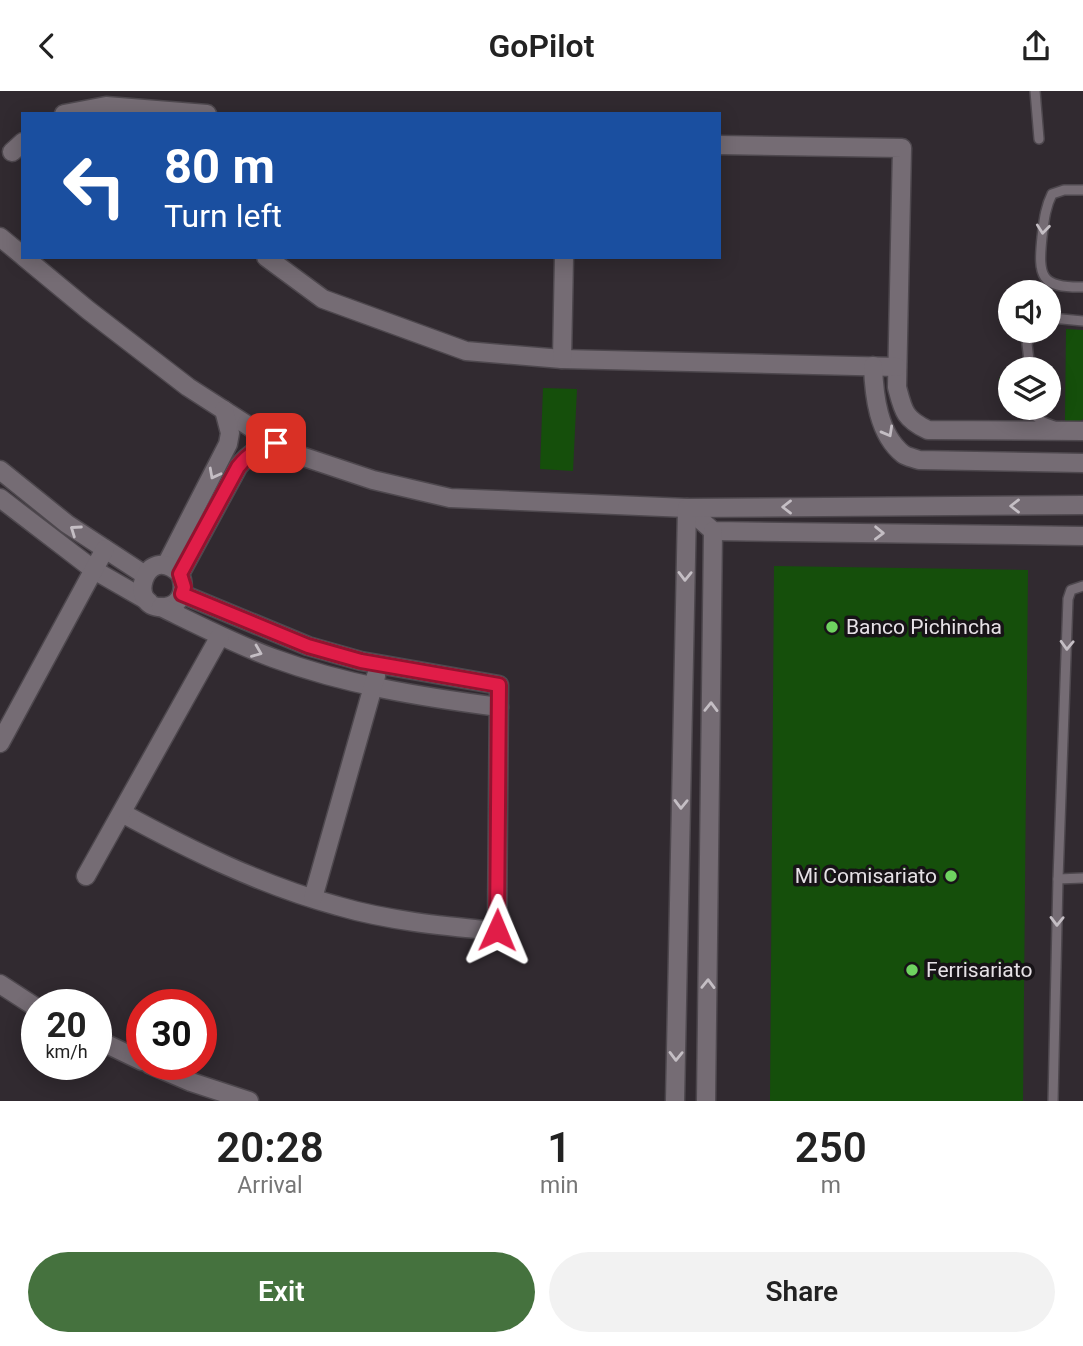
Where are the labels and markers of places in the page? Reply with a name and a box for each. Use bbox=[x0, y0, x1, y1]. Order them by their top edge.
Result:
pin bbox=[246, 413, 306, 473]
place label: Banco Pichincha bbox=[846, 615, 1002, 639]
marker: Banco Pichincha bbox=[824, 619, 840, 635]
place label: Mi Comisariato bbox=[795, 864, 937, 888]
marker: Mi Comisariato bbox=[943, 868, 959, 884]
place label: Ferrisariato bbox=[926, 958, 1032, 982]
marker: Ferrisariato bbox=[904, 962, 920, 978]

